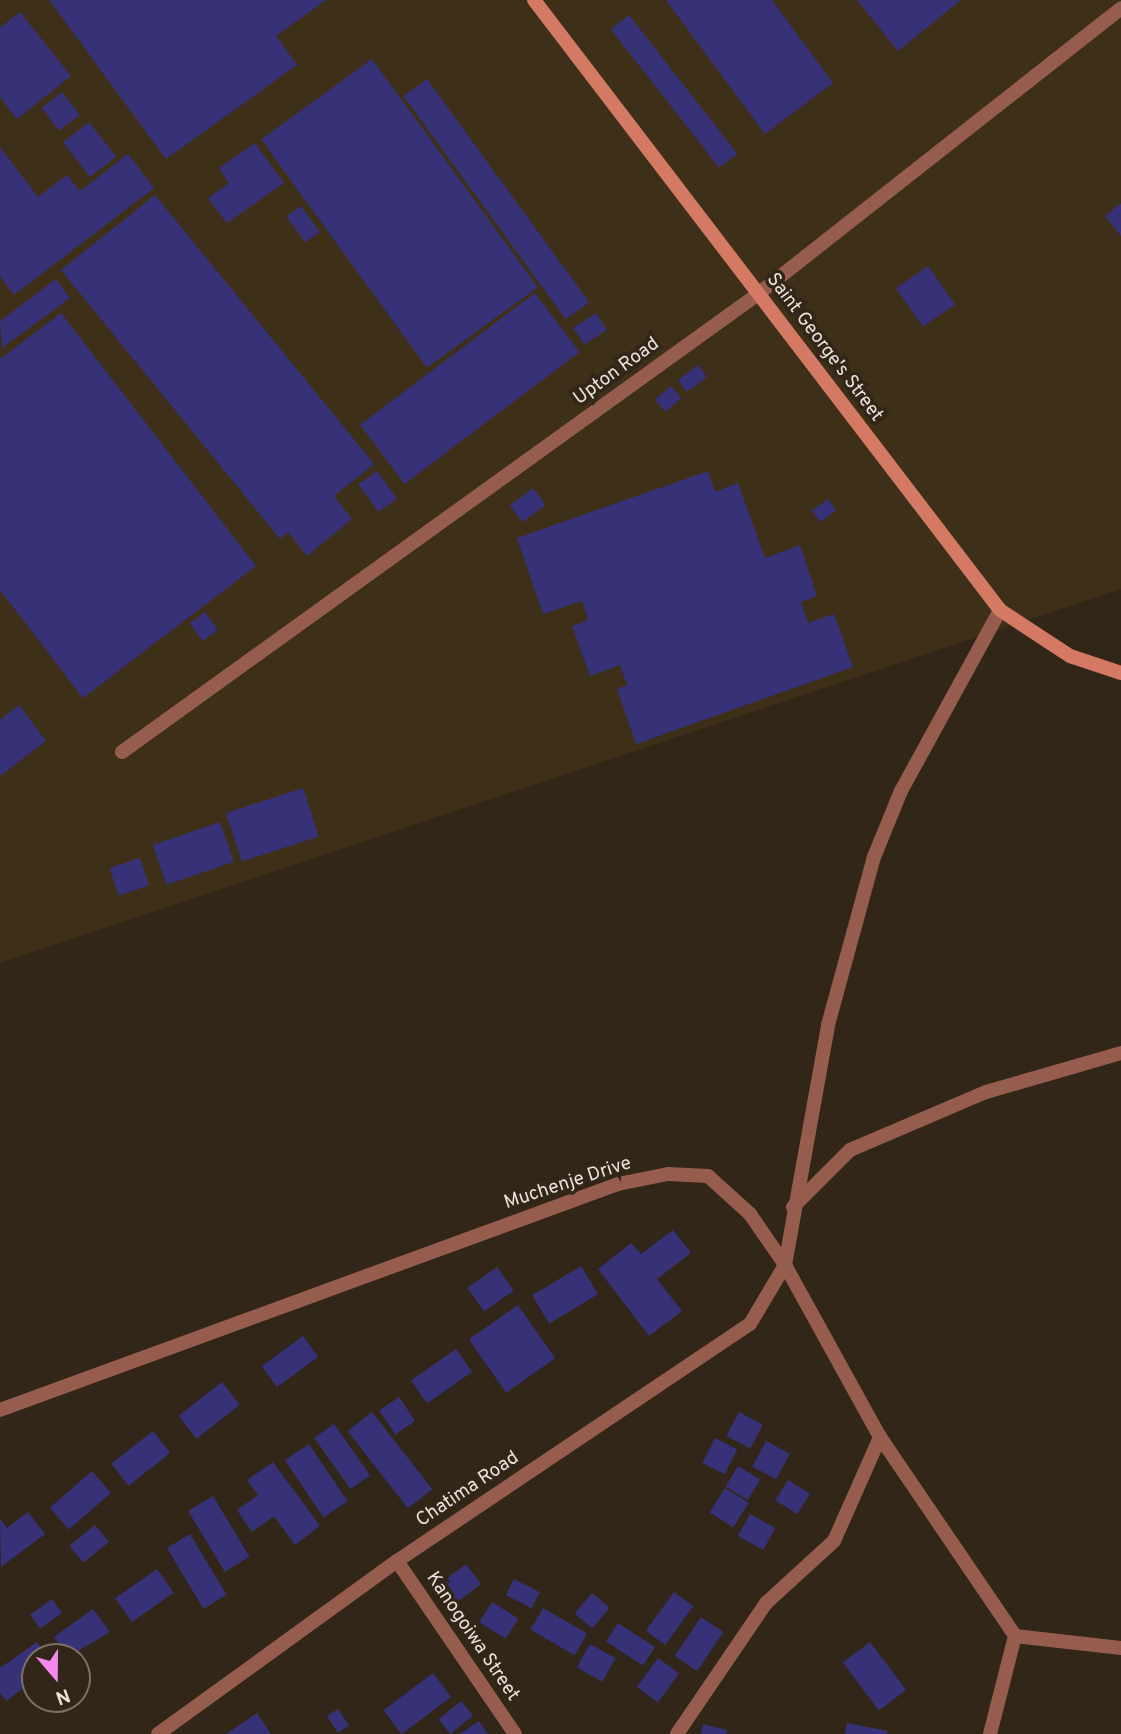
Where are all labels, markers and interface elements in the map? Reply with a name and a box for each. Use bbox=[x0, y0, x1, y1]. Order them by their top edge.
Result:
street label: Saint George's Street bbox=[761, 269, 887, 427]
street label: Upton Road bbox=[570, 333, 664, 411]
street label: Muchenje Drive bbox=[501, 1153, 635, 1215]
street label: Chatima Road bbox=[412, 1447, 524, 1533]
street label: Kanogoiwa Street bbox=[420, 1568, 524, 1706]
north arrow bbox=[21, 1643, 91, 1713]
text: N bbox=[52, 1682, 73, 1709]

